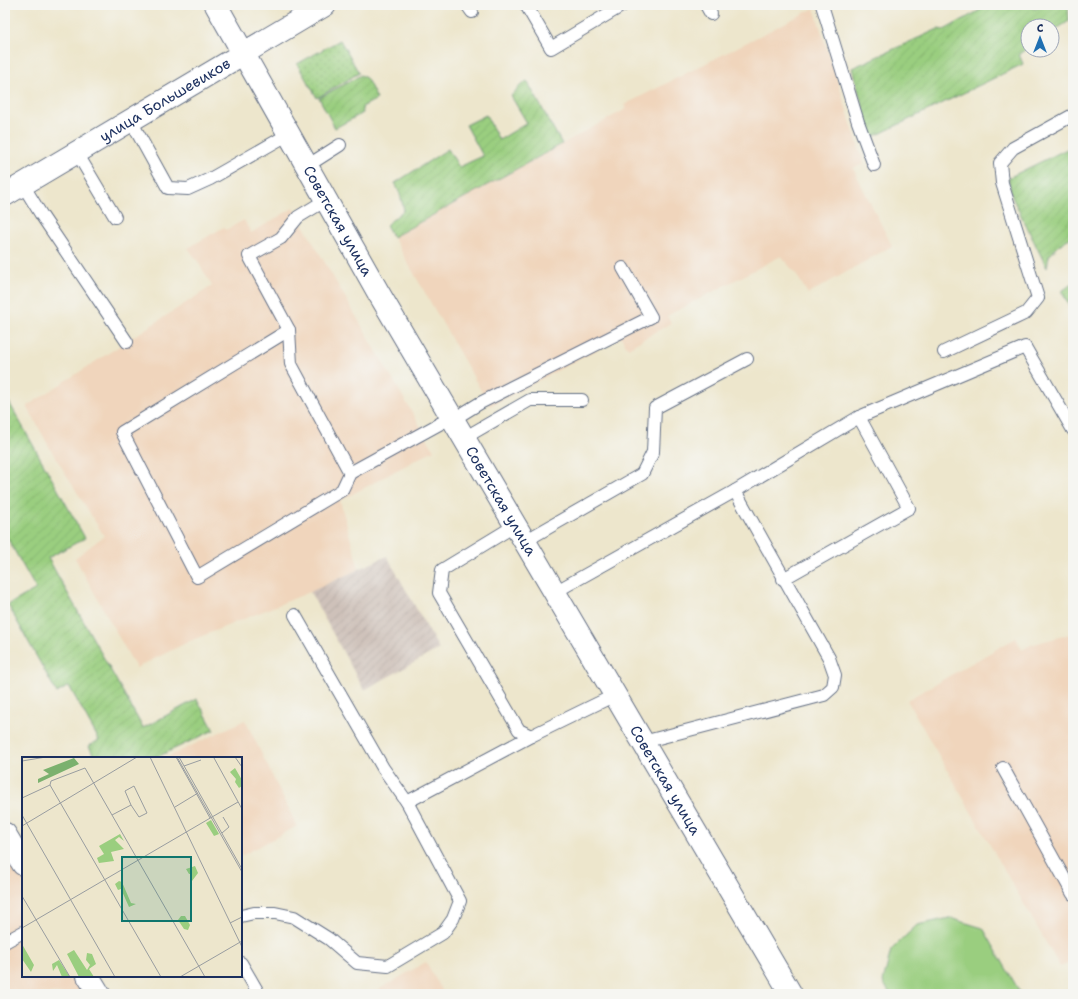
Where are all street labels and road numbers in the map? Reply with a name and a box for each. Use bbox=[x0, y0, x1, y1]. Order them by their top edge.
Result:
street label: улица Большевиков bbox=[96, 53, 234, 147]
street label: Советская улица bbox=[299, 162, 377, 281]
street label: Советская улица bbox=[461, 442, 541, 560]
street label: Советская улица bbox=[625, 722, 706, 839]

